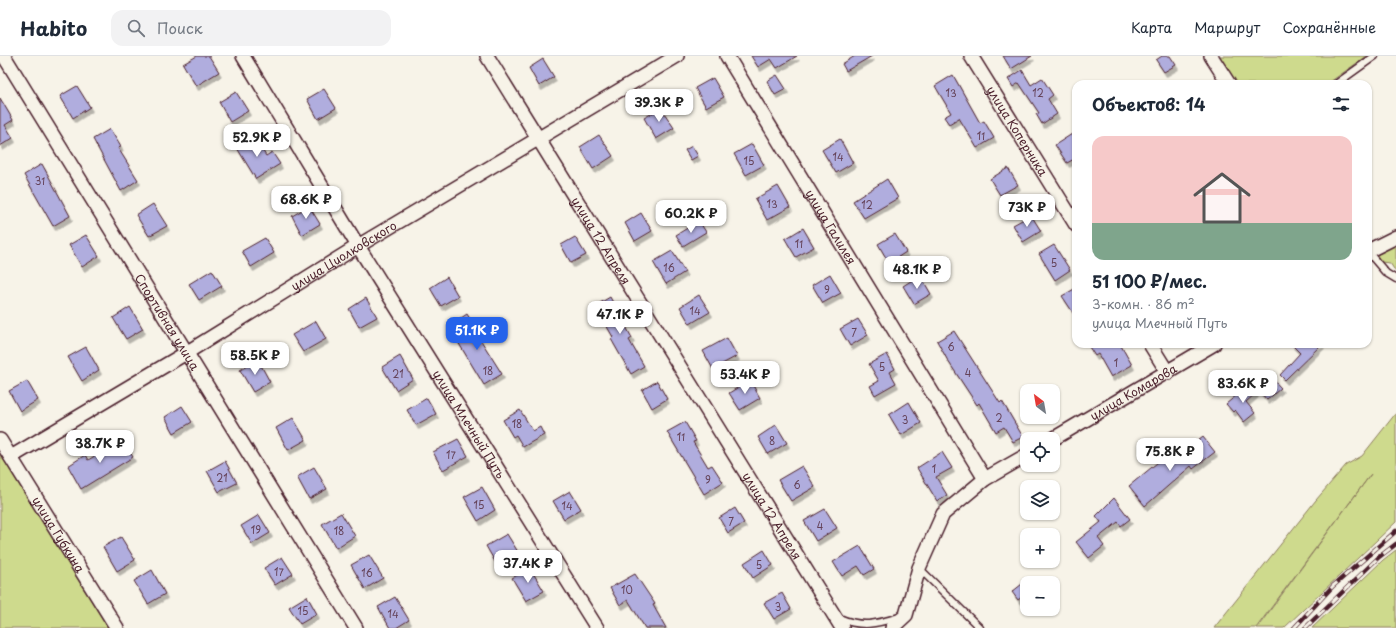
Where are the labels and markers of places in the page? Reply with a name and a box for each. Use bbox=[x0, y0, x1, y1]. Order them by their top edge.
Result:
pin: 39.3K ₽ bbox=[622, 89, 696, 123]
pin: 52.9K ₽ bbox=[220, 124, 294, 158]
pin: 68.6K ₽ bbox=[269, 186, 343, 220]
pin: 73K ₽ bbox=[999, 194, 1055, 228]
pin: 60.2K ₽ bbox=[654, 200, 728, 234]
pin: 48.1K ₽ bbox=[880, 256, 954, 290]
pin: 47.1K ₽ bbox=[583, 301, 657, 335]
pin: 51.1K ₽ bbox=[440, 317, 514, 351]
pin: 58.5K ₽ bbox=[218, 342, 292, 376]
pin: 53.4K ₽ bbox=[708, 361, 782, 395]
pin: 83.6K ₽ bbox=[1206, 370, 1280, 404]
pin: 38.7K ₽ bbox=[63, 430, 137, 464]
pin: 75.8K ₽ bbox=[1133, 438, 1207, 472]
pin: 37.4K ₽ bbox=[491, 550, 565, 584]

